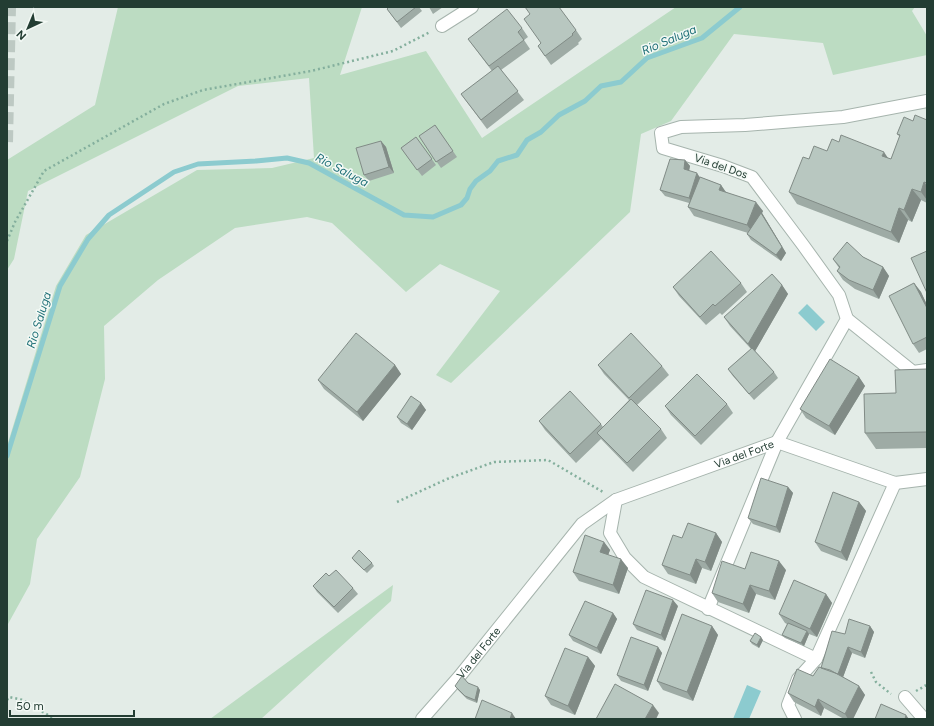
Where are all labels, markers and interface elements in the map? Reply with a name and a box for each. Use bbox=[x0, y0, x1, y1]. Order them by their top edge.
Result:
north arrow bbox=[8, 8, 48, 48]
water label: Rio Saluga bbox=[640, 22, 698, 58]
text: N bbox=[14, 27, 29, 42]
water label: Rio Saluga bbox=[313, 150, 371, 190]
street label: Via del Dos bbox=[693, 151, 749, 182]
water label: Rio Saluga bbox=[24, 290, 54, 350]
street label: Via del Forte bbox=[713, 438, 776, 471]
street label: Via del Forte bbox=[454, 625, 503, 681]
scale bar bbox=[10, 692, 134, 718]
text: 50 m bbox=[16, 699, 44, 713]

